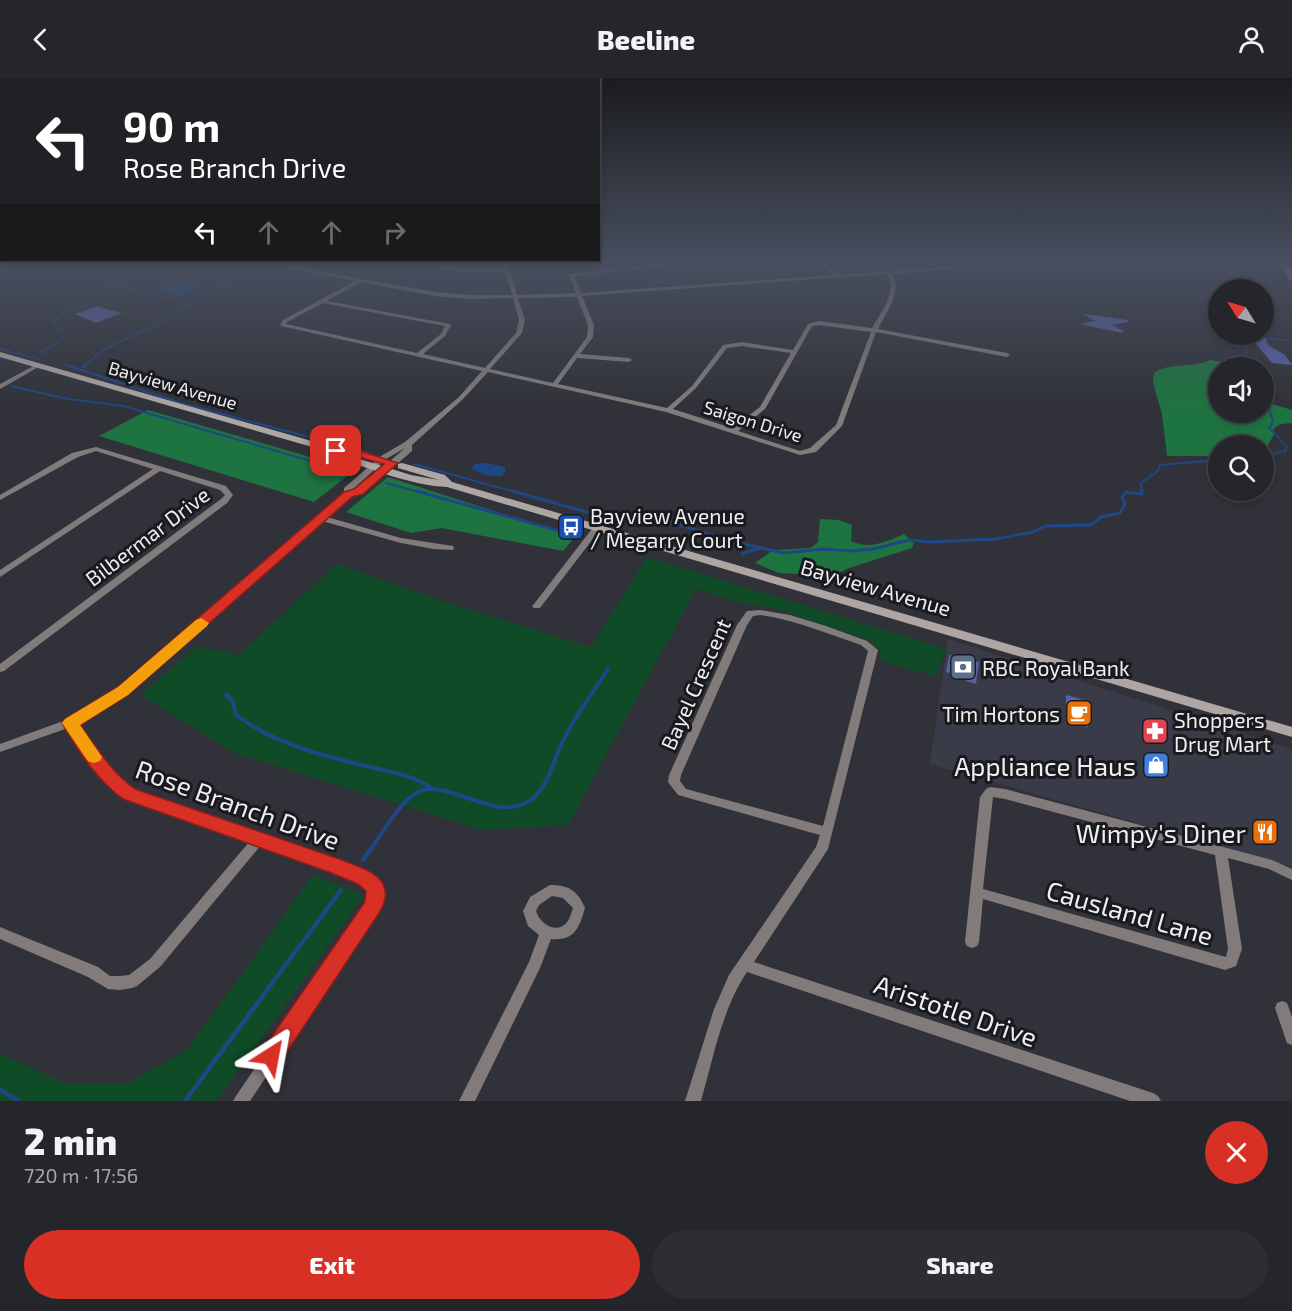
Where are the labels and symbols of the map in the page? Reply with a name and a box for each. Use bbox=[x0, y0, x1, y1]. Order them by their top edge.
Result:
north arrow bbox=[1208, 279, 1274, 345]
street label: Bayview Avenue bbox=[106, 356, 240, 414]
street label: Saigon Drive bbox=[701, 396, 805, 446]
pin bbox=[310, 425, 361, 476]
street label: Bilbermar Drive bbox=[80, 481, 214, 591]
place label: Bayview Avenue / Megarry Court bbox=[590, 503, 745, 552]
bus stop icon: Bayview Avenue / Megarry Court bbox=[556, 512, 586, 542]
street label: Bayview Avenue bbox=[798, 554, 954, 620]
street label: Bayel Crescent bbox=[655, 615, 735, 753]
bank icon: RBC Royal Bank bbox=[948, 652, 978, 682]
place label: RBC Royal Bank bbox=[982, 655, 1130, 680]
cafe icon: Tim Hortons bbox=[1064, 698, 1094, 728]
place label: Tim Hortons bbox=[942, 701, 1060, 726]
place label: Shoppers Drug Mart bbox=[1174, 707, 1271, 756]
pharmacy icon: Shoppers Drug Mart bbox=[1140, 716, 1170, 746]
place label: Appliance Haus bbox=[954, 750, 1136, 781]
shop icon: Appliance Haus bbox=[1141, 750, 1171, 780]
street label: Rose Branch Drive bbox=[132, 753, 344, 855]
place label: Wimpy's Diner bbox=[1076, 817, 1246, 848]
restaurant icon: Wimpy's Diner bbox=[1250, 817, 1280, 847]
street label: Causland Lane bbox=[1043, 873, 1217, 951]
street label: Aristotle Drive bbox=[871, 968, 1041, 1052]
position arrow bbox=[239, 1024, 303, 1088]

